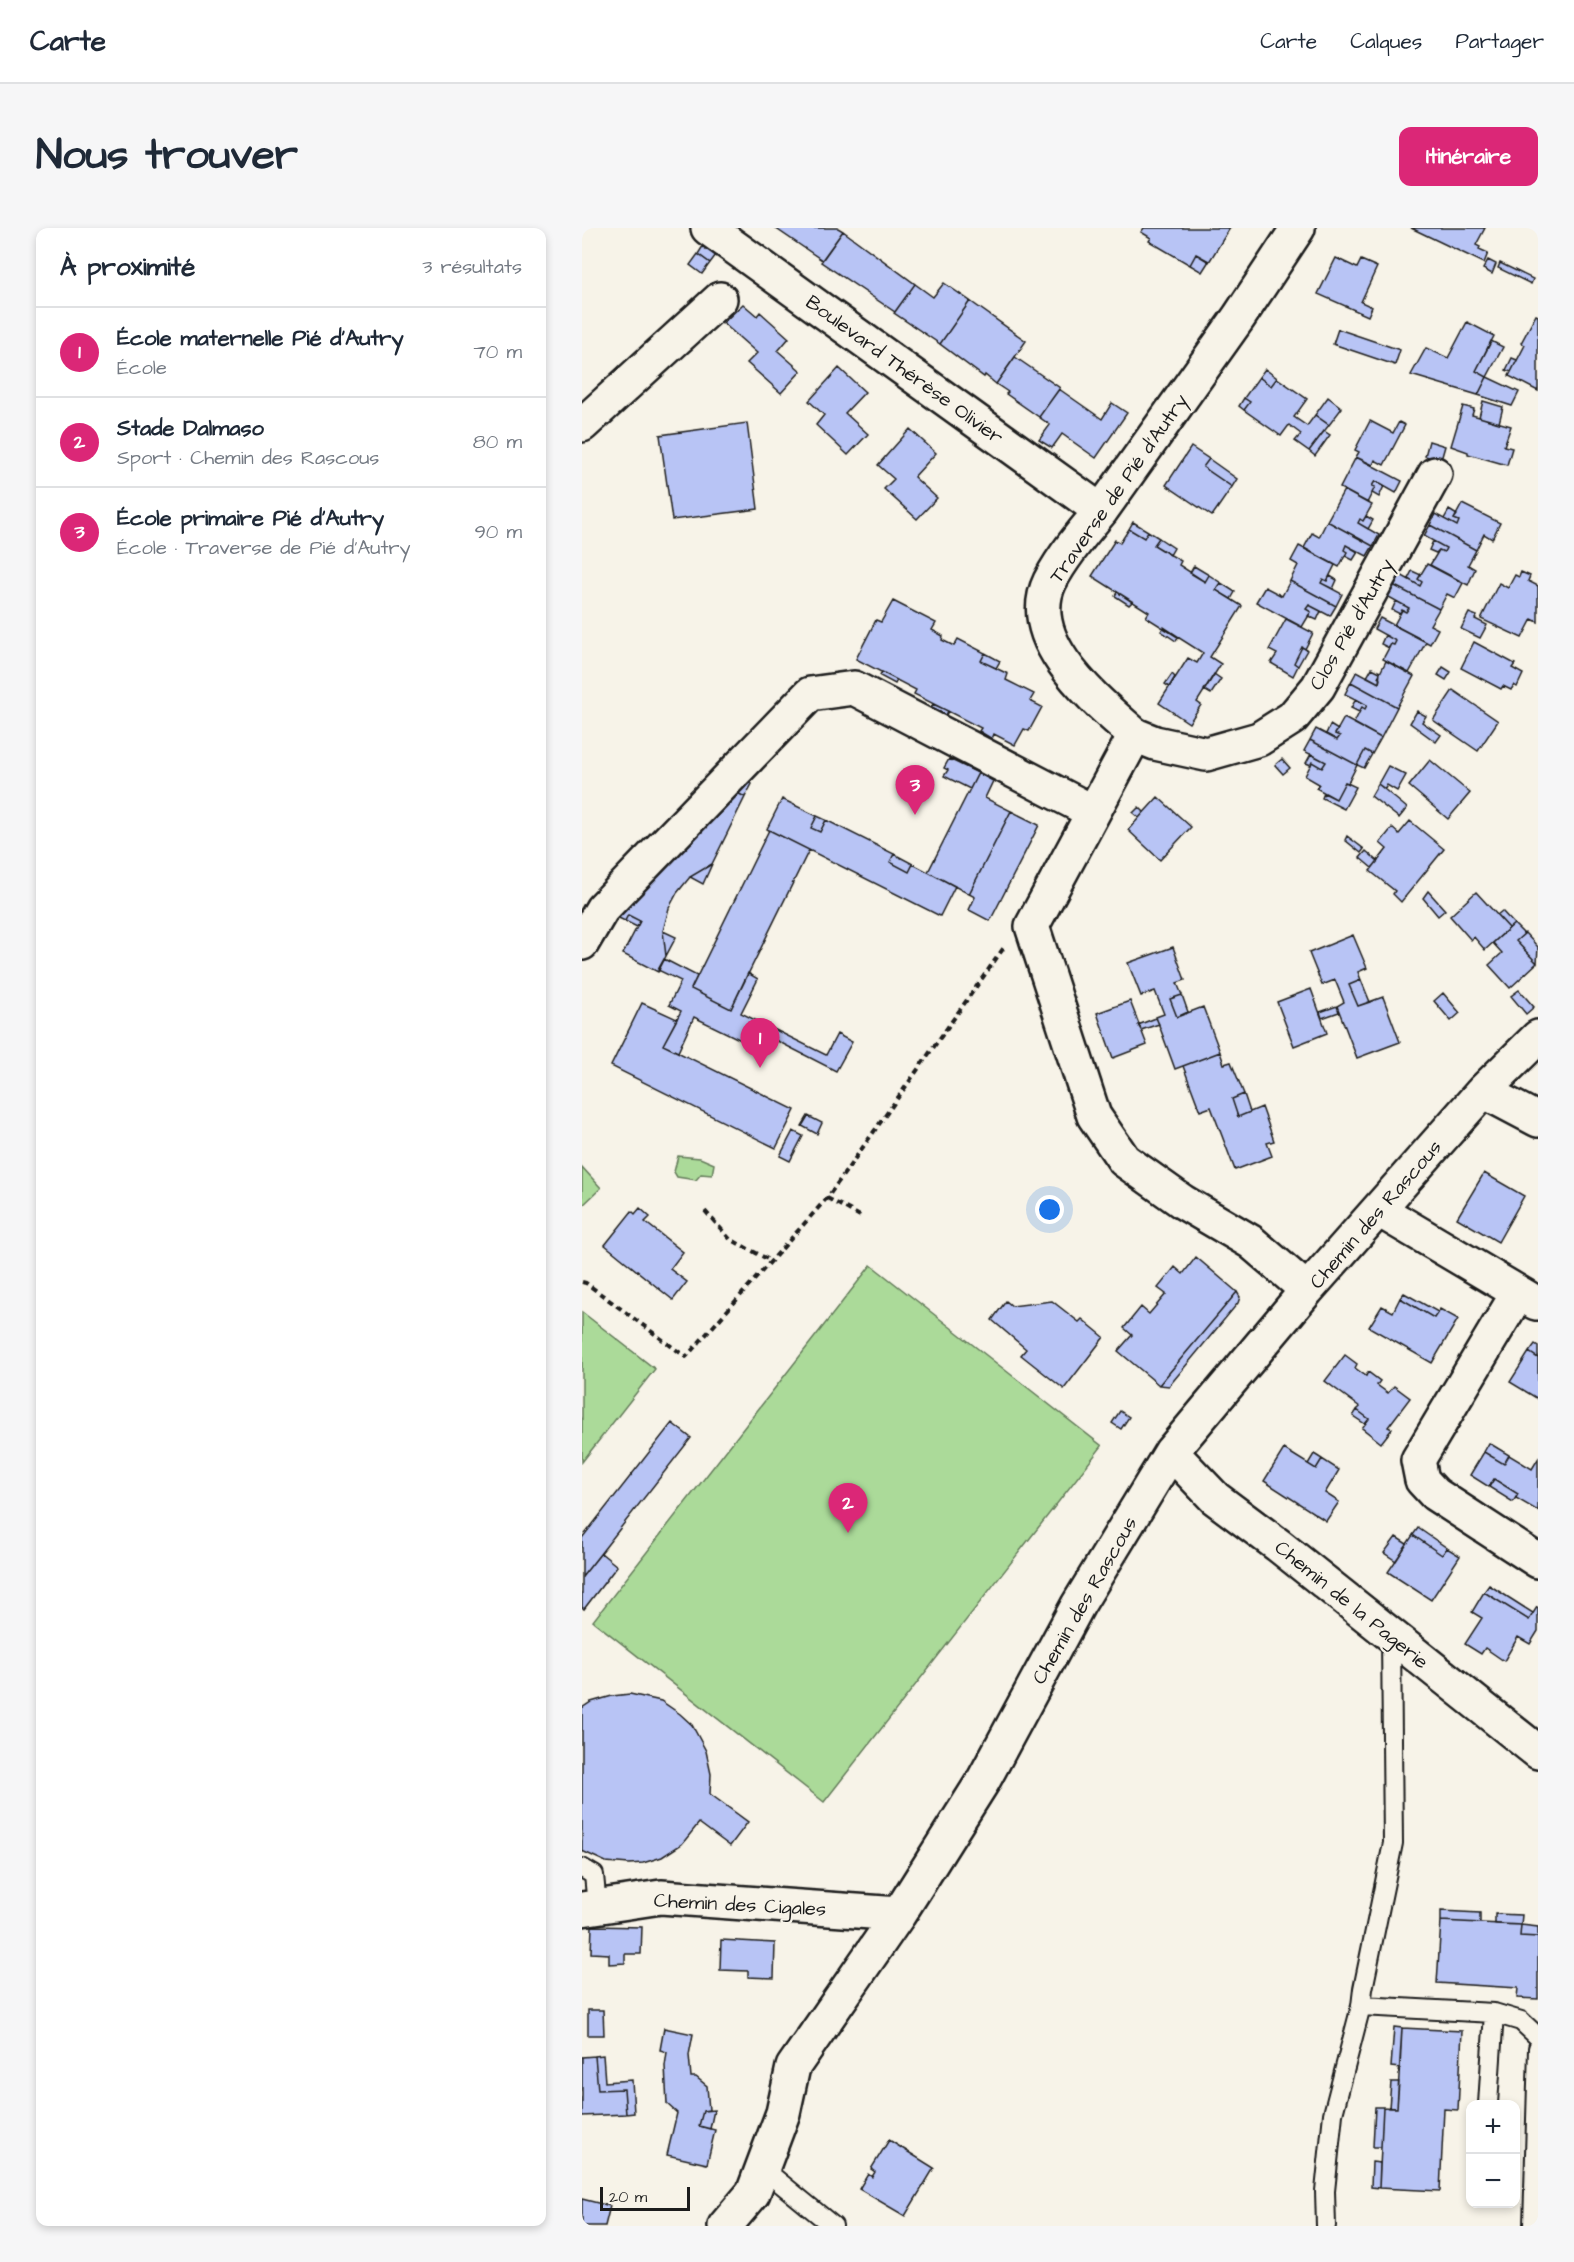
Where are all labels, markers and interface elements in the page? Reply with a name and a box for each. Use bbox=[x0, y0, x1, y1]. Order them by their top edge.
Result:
text: Carte bbox=[30, 22, 106, 61]
text: Carte bbox=[1260, 27, 1317, 56]
text: Calques bbox=[1350, 27, 1422, 56]
text: Partager bbox=[1455, 27, 1544, 56]
text: Nous trouver bbox=[36, 127, 298, 185]
button: Itinéraire bbox=[1399, 127, 1538, 186]
text: À proximité bbox=[60, 249, 195, 285]
text: 3 résultats bbox=[422, 253, 522, 281]
street label: Boulevard Thérèse Olivier bbox=[800, 288, 1009, 451]
text: École maternelle Pié d'Autry bbox=[117, 323, 404, 354]
text: 1 bbox=[78, 338, 81, 366]
text: 70 m bbox=[474, 338, 522, 366]
text: École bbox=[117, 354, 167, 382]
street label: Traverse de Pié d'Autry bbox=[1043, 388, 1196, 589]
text: Stade Dalmaso bbox=[117, 413, 264, 444]
text: 2 bbox=[74, 428, 85, 456]
text: 80 m bbox=[473, 428, 522, 456]
text: Sport · Chemin des Rascous bbox=[117, 444, 379, 472]
text: École primaire Pié d'Autry bbox=[117, 503, 384, 534]
text: 3 bbox=[74, 518, 85, 546]
text: 90 m bbox=[474, 518, 522, 546]
text: École · Traverse de Pié d'Autry bbox=[117, 534, 411, 562]
street label: Clos Pié d'Autry bbox=[1303, 553, 1402, 696]
pin: 3 bbox=[896, 766, 934, 815]
pin: 1 bbox=[740, 1018, 780, 1068]
street label: Chemin des Rascous bbox=[1303, 1134, 1448, 1295]
your location bbox=[1035, 1195, 1064, 1224]
pin: 2 bbox=[828, 1484, 868, 1533]
street label: Chemin des Rascous bbox=[1025, 1512, 1144, 1689]
street label: Chemin de la Pagerie bbox=[1268, 1534, 1434, 1677]
street label: Chemin des Cigales bbox=[653, 1887, 827, 1924]
map controls bbox=[1466, 2100, 1520, 2208]
button: + bbox=[1466, 2100, 1520, 2154]
button: − bbox=[1466, 2154, 1520, 2208]
scale bar bbox=[600, 2184, 690, 2212]
text: 20 m bbox=[609, 2186, 647, 2208]

